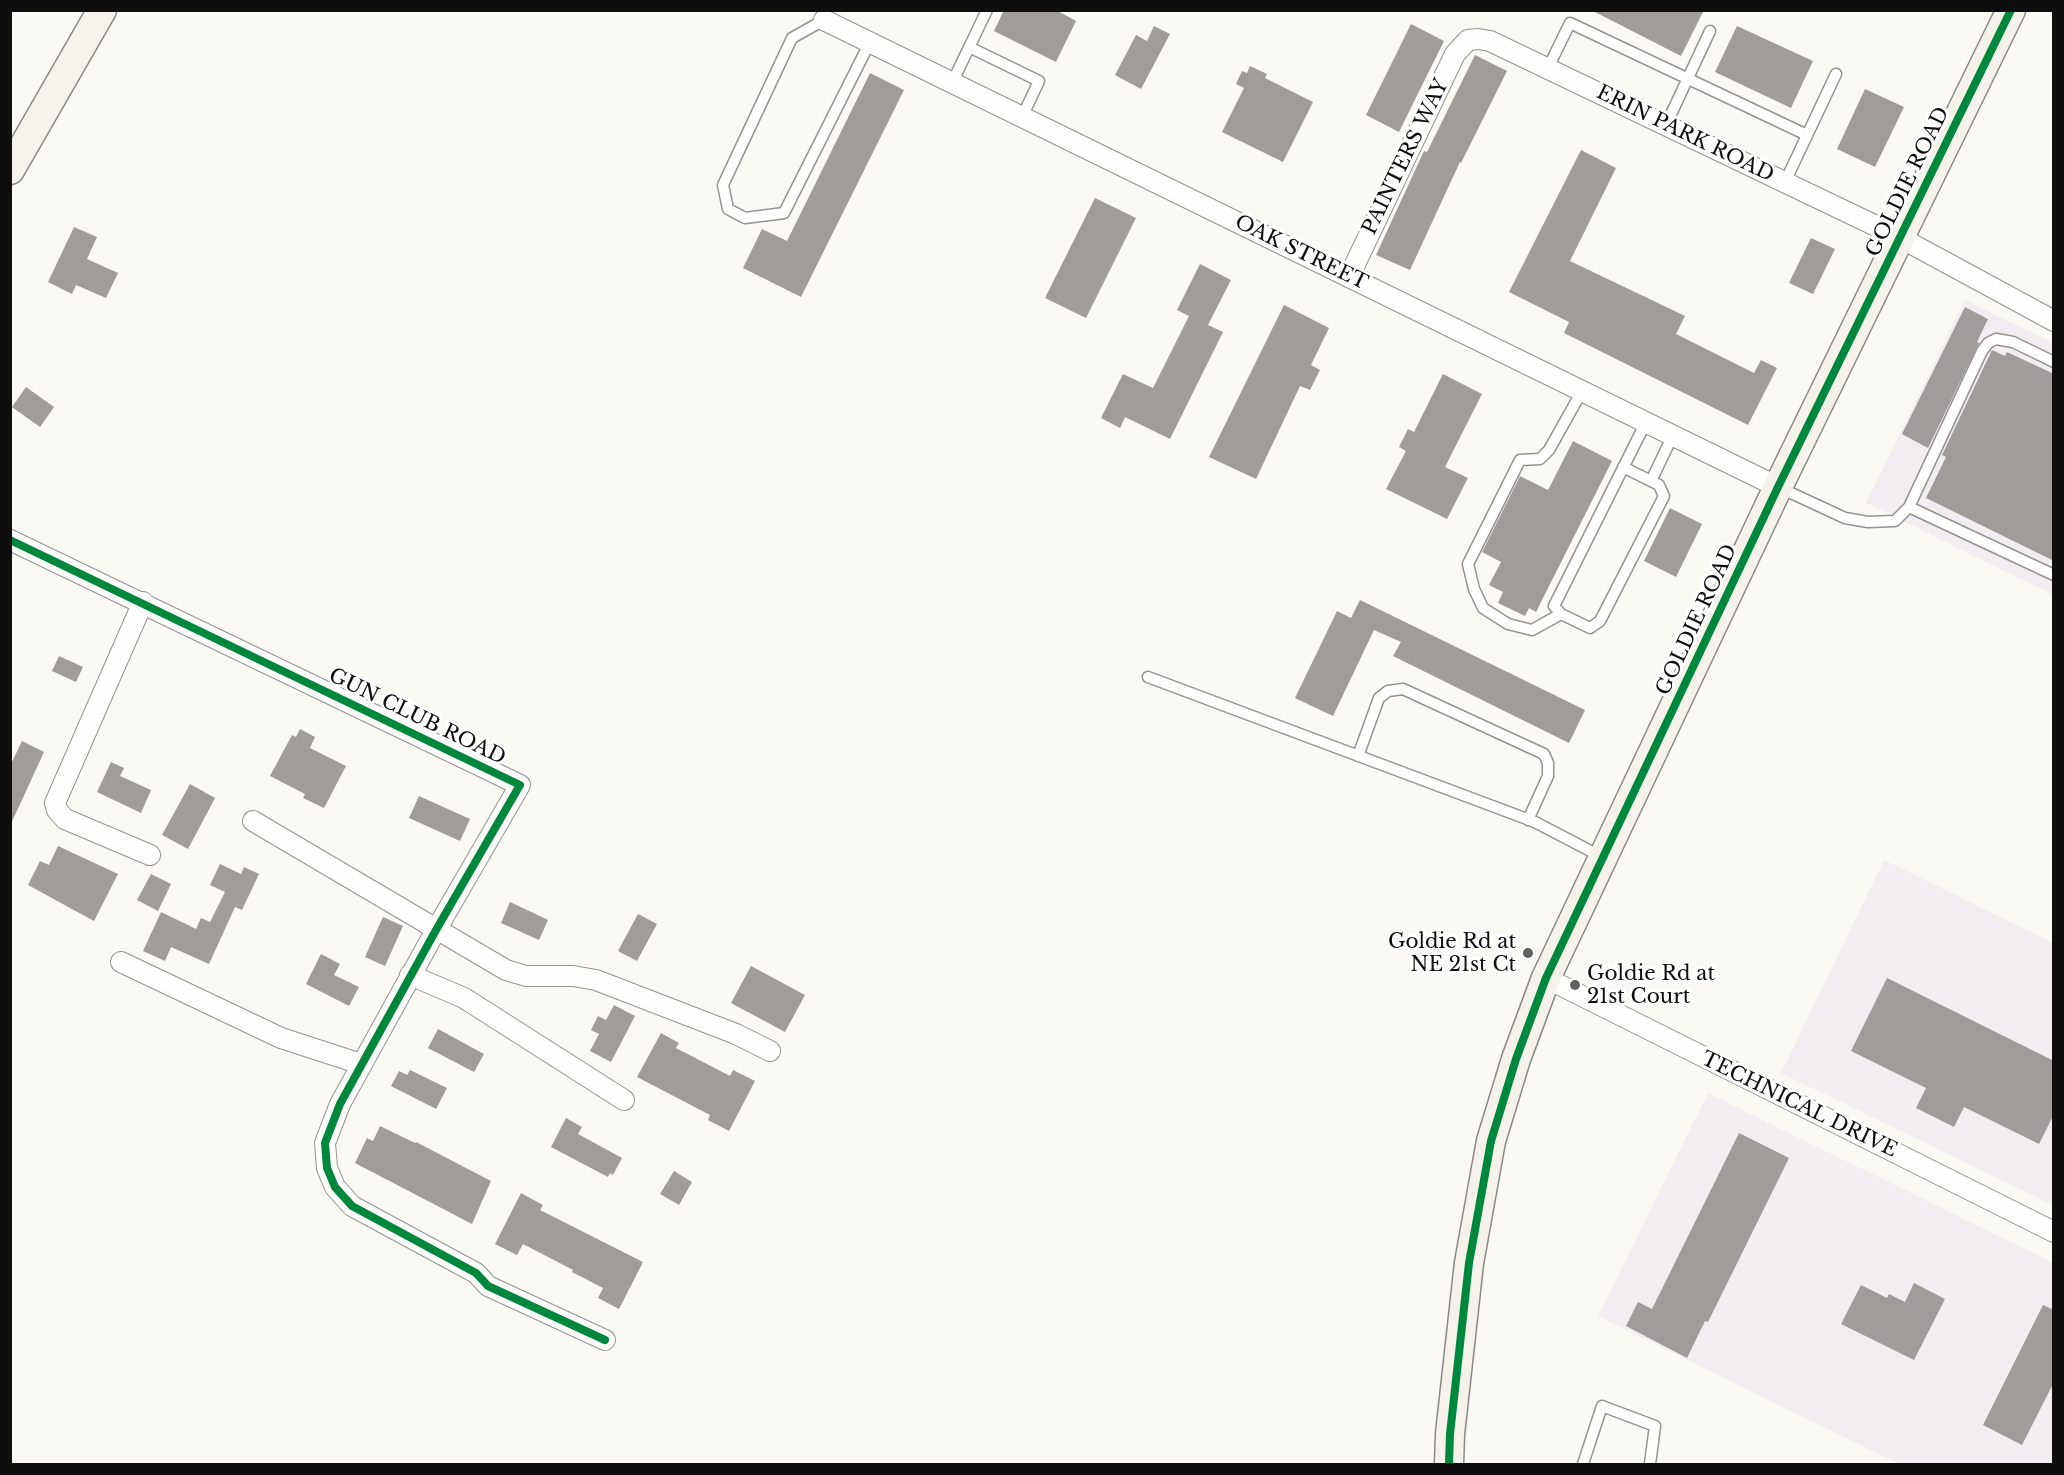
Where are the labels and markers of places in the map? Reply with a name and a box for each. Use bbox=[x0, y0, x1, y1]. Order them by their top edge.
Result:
place label: Goldie Rd at NE 21st Ct bbox=[1388, 930, 1516, 977]
marker: Goldie Rd at NE 21st Ct bbox=[1521, 946, 1535, 960]
place label: Goldie Rd at 21st Court bbox=[1587, 962, 1715, 1009]
marker: Goldie Rd at 21st Court bbox=[1568, 978, 1582, 992]

